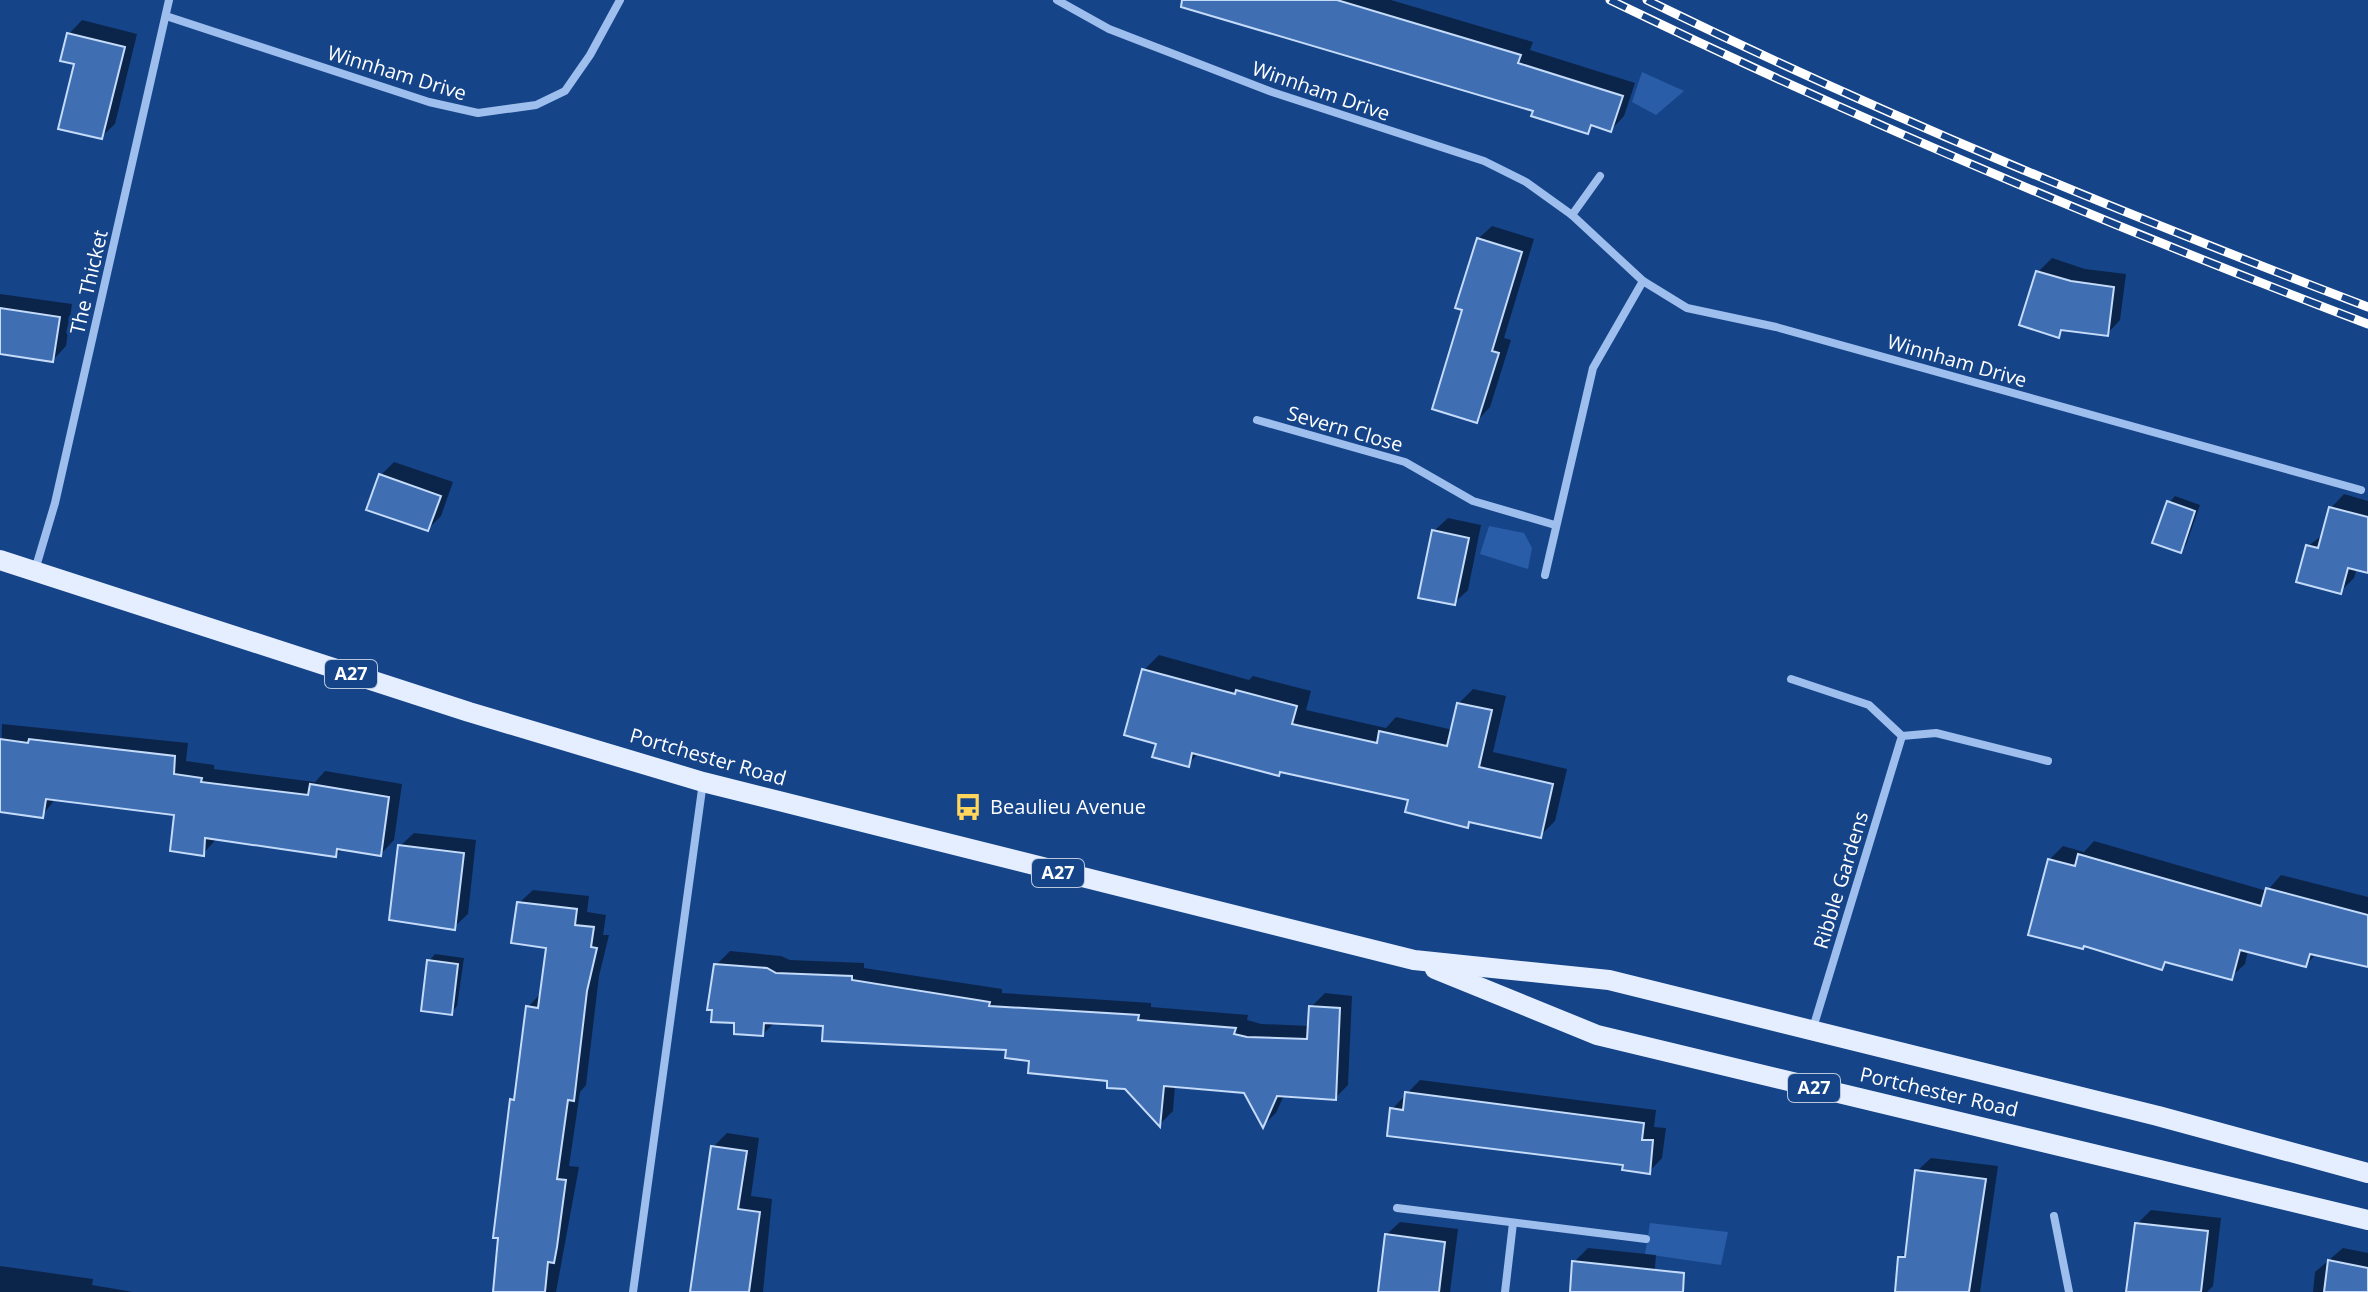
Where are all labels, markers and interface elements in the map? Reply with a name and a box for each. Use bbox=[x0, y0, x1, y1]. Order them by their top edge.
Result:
street label: Winnham Drive bbox=[324, 39, 470, 106]
street label: Winnham Drive bbox=[1249, 54, 1394, 127]
street label: The Thicket bbox=[63, 227, 114, 337]
street label: Winnham Drive bbox=[1884, 328, 2030, 393]
street label: Severn Close bbox=[1284, 399, 1406, 458]
road number: A27 bbox=[325, 660, 377, 688]
street label: Portchester Road bbox=[627, 721, 789, 792]
bus stop icon: Beaulieu Avenue bbox=[953, 792, 983, 822]
place label: Beaulieu Avenue bbox=[990, 793, 1146, 820]
street label: Ribble Gardens bbox=[1807, 808, 1874, 952]
road number: A27 bbox=[1032, 859, 1084, 887]
street label: Portchester Road bbox=[1857, 1060, 2021, 1123]
road number: A27 bbox=[1788, 1074, 1840, 1102]

